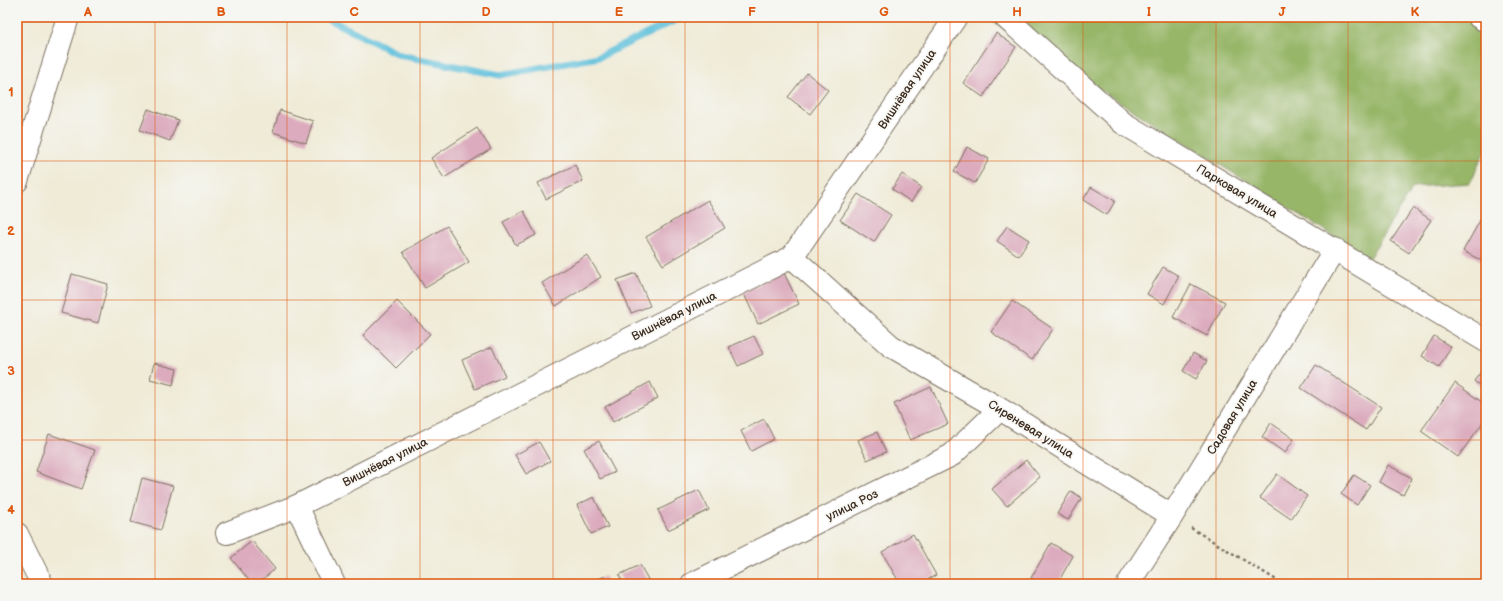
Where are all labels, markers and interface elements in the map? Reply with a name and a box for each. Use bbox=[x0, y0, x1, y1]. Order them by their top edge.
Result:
text: A bbox=[83, 4, 92, 20]
text: B bbox=[216, 4, 226, 20]
text: C bbox=[349, 4, 359, 20]
text: D bbox=[481, 4, 491, 20]
text: E bbox=[615, 4, 624, 20]
text: F bbox=[748, 4, 756, 20]
text: G bbox=[879, 4, 889, 20]
text: H bbox=[1012, 4, 1022, 20]
text: I bbox=[1147, 4, 1151, 20]
text: J bbox=[1278, 4, 1286, 20]
text: K bbox=[1411, 4, 1420, 20]
street label: Вишнёвая улица bbox=[875, 46, 940, 132]
text: 1 bbox=[8, 84, 14, 100]
street label: Парковая улица bbox=[1194, 161, 1280, 221]
text: 2 bbox=[7, 223, 15, 239]
street label: Вишнёвая улица bbox=[629, 289, 719, 344]
text: 3 bbox=[7, 363, 15, 379]
street label: Садовая улица bbox=[1204, 377, 1261, 458]
street label: Сиреневая улица bbox=[985, 397, 1076, 462]
street label: Вишнёвая улица bbox=[340, 435, 430, 490]
street label: улица Роз bbox=[824, 486, 881, 524]
text: 4 bbox=[7, 502, 15, 518]

